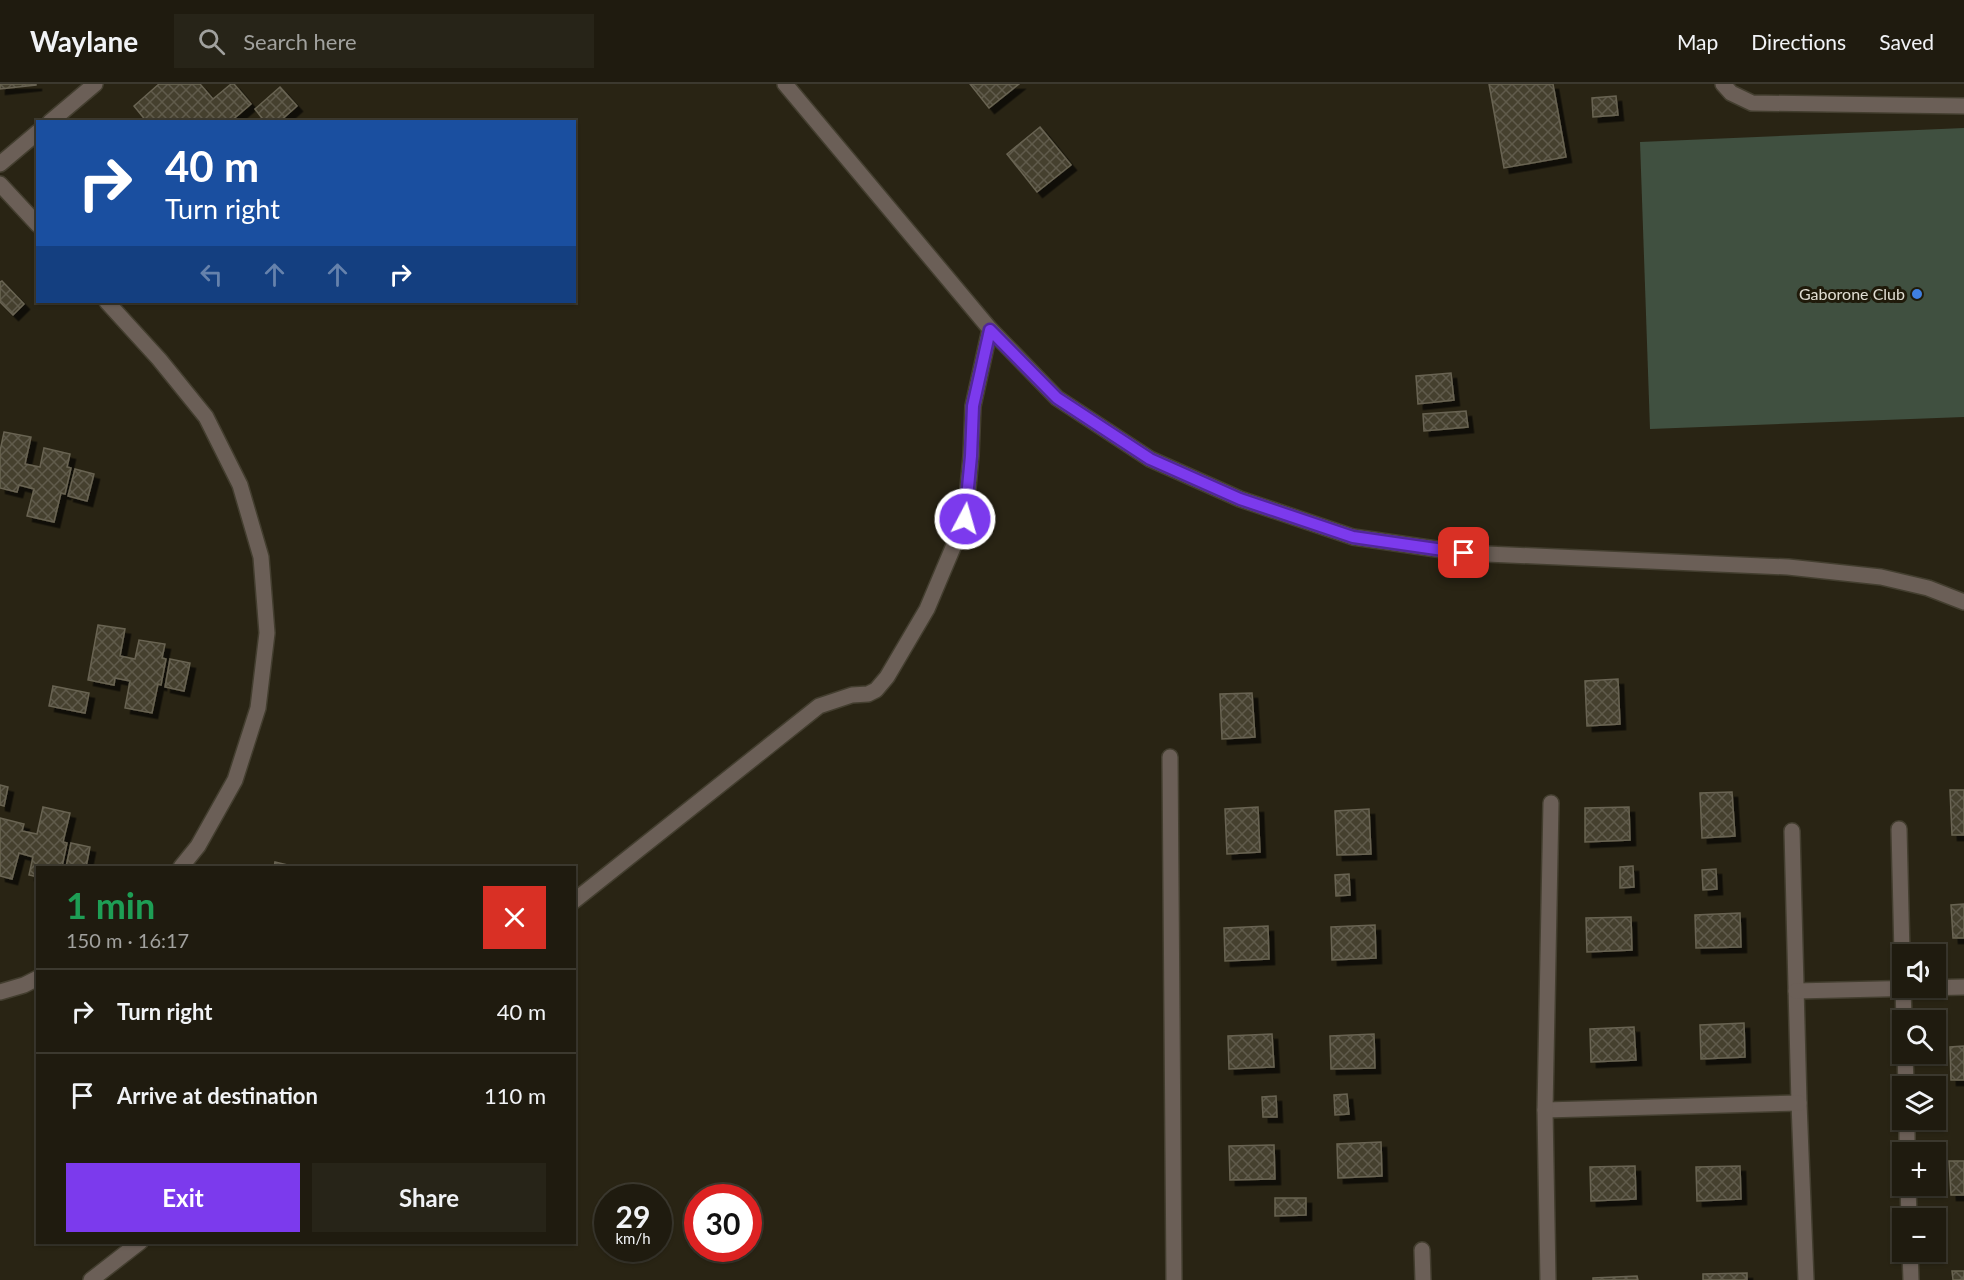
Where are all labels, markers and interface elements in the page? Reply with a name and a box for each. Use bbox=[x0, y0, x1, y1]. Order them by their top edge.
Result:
search box bbox=[174, 14, 594, 68]
text: Waylane bbox=[30, 24, 138, 58]
icon: search bbox=[195, 25, 228, 58]
text: Search here bbox=[243, 28, 357, 55]
text: Map bbox=[1677, 29, 1718, 54]
text: Directions bbox=[1751, 29, 1846, 54]
text: Saved bbox=[1879, 29, 1934, 54]
text: 40 m bbox=[165, 141, 259, 191]
icon: right bbox=[66, 144, 144, 222]
text: Turn right bbox=[165, 192, 280, 225]
icon: left bbox=[195, 258, 228, 291]
icon: ahead bbox=[258, 258, 291, 291]
icon: ahead bbox=[321, 258, 354, 291]
icon: right bbox=[384, 258, 417, 291]
place label: Gaborone Club bbox=[1799, 284, 1905, 303]
marker: Gaborone Club bbox=[1910, 287, 1924, 301]
position arrow bbox=[933, 487, 997, 551]
pin bbox=[1438, 527, 1489, 578]
icon: arrive bbox=[1447, 536, 1480, 569]
text: 1 min bbox=[66, 883, 155, 927]
button: close bbox=[483, 886, 546, 949]
text: 150 m · 16:17 bbox=[66, 928, 189, 952]
map controls bbox=[1892, 944, 1946, 1262]
button: sound bbox=[1892, 944, 1946, 998]
icon: right bbox=[66, 995, 99, 1028]
text: Turn right bbox=[117, 998, 212, 1025]
text: 40 m bbox=[497, 998, 546, 1025]
button: search bbox=[1892, 1010, 1946, 1064]
button: layers bbox=[1892, 1076, 1946, 1130]
icon: arrive bbox=[66, 1079, 99, 1112]
text: Arrive at destination bbox=[117, 1082, 318, 1109]
text: 110 m bbox=[484, 1082, 546, 1109]
button: + bbox=[1892, 1142, 1946, 1196]
button: Exit bbox=[66, 1163, 300, 1232]
button: Share bbox=[312, 1163, 546, 1232]
speed limit sign: 30 bbox=[684, 1184, 762, 1262]
text: 29 bbox=[616, 1198, 650, 1234]
button: − bbox=[1892, 1208, 1946, 1262]
text: km/h bbox=[615, 1229, 651, 1247]

